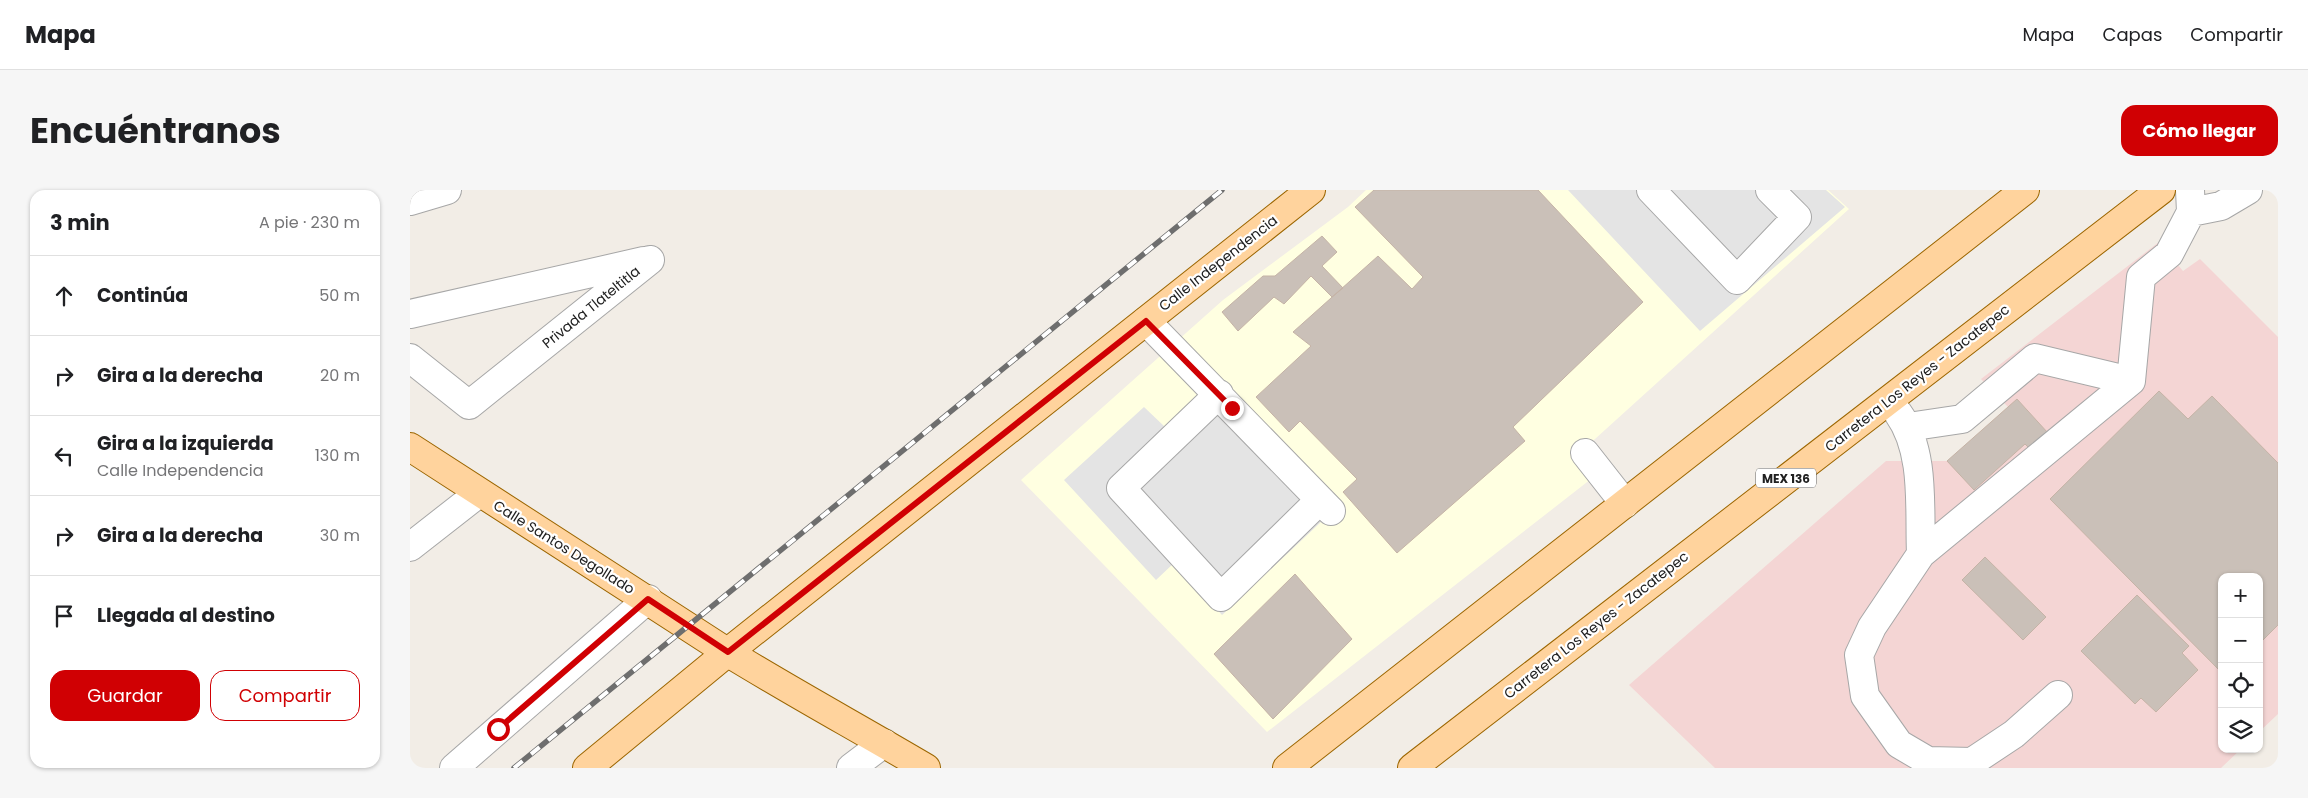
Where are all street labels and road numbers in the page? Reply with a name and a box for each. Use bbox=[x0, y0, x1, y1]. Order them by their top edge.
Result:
street label: Calle Independencia bbox=[1154, 210, 1282, 316]
street label: Privada Tlateltitla bbox=[538, 261, 644, 353]
street label: Carretera Los Reyes - Zacatepec bbox=[1820, 300, 2014, 456]
road number: MEX 136 bbox=[1756, 468, 1816, 488]
street label: Calle Santos Degollado bbox=[490, 495, 638, 599]
street label: Carretera Los Reyes - Zacatepec bbox=[1499, 547, 1693, 703]

